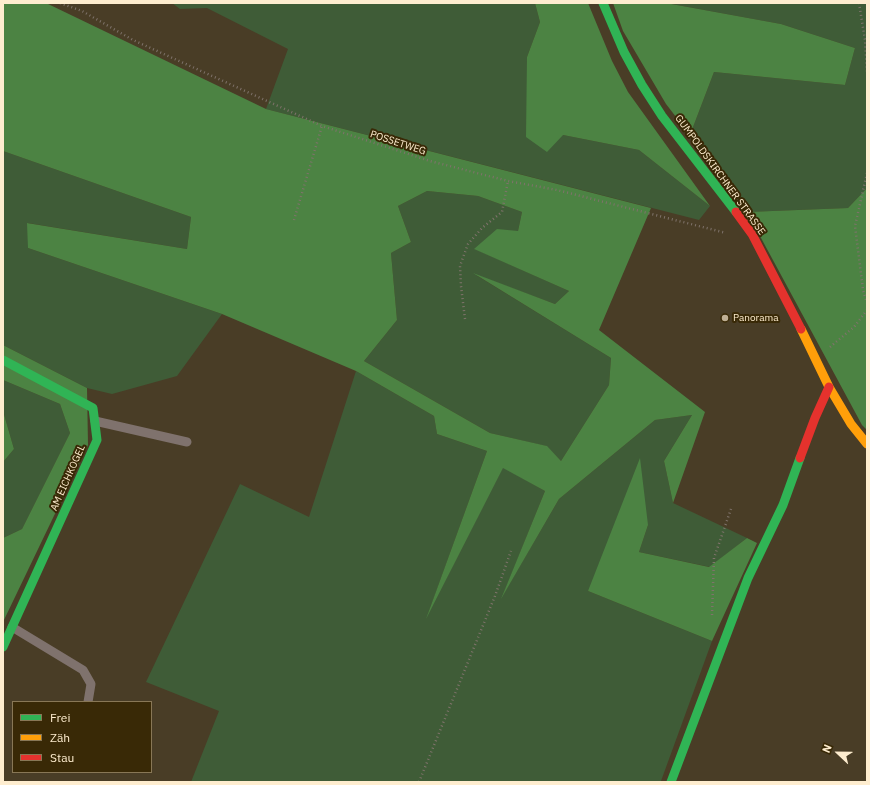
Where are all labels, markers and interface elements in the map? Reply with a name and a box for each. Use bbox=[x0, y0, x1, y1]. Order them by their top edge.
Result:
street label: GUMPOLDSKIRCHNER STRASSE bbox=[672, 113, 768, 237]
street label: POSSETWEG bbox=[369, 128, 427, 158]
place label: Panorama bbox=[733, 312, 779, 324]
marker: Panorama bbox=[720, 313, 730, 323]
street label: AM EICHKOGEL bbox=[48, 443, 88, 513]
legend bbox=[12, 701, 152, 773]
text: Frei bbox=[50, 710, 70, 725]
text: Zäh bbox=[50, 730, 70, 745]
north arrow bbox=[818, 733, 858, 773]
text: N bbox=[819, 742, 835, 755]
text: Stau bbox=[50, 750, 74, 765]

